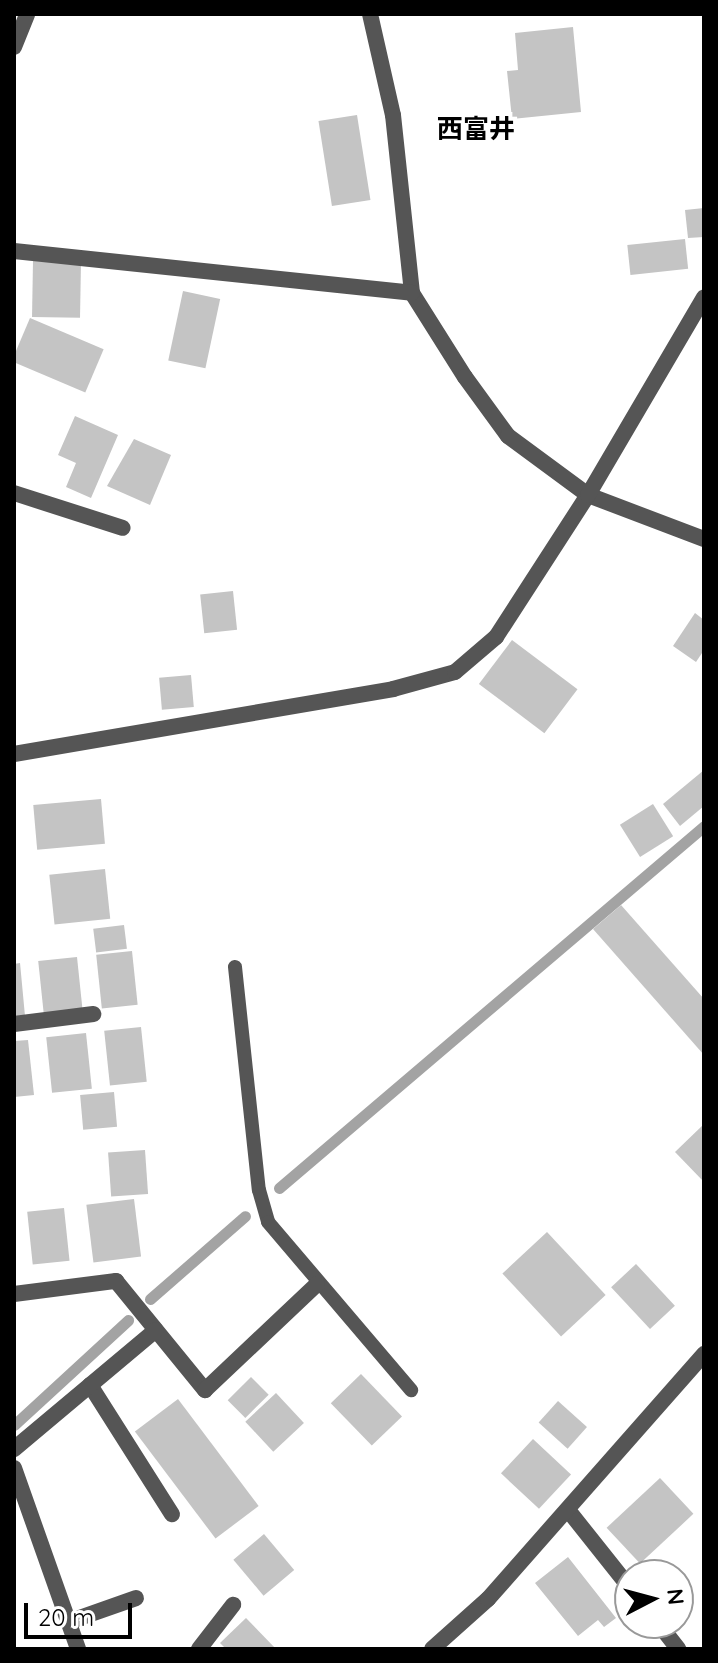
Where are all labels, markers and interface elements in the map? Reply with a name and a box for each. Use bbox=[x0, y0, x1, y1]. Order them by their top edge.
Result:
district label: 西富井 bbox=[437, 113, 515, 145]
north arrow bbox=[614, 1559, 694, 1639]
scale bar bbox=[28, 1587, 136, 1637]
text: N bbox=[661, 1587, 691, 1606]
text: 20 m bbox=[38, 1602, 94, 1632]

